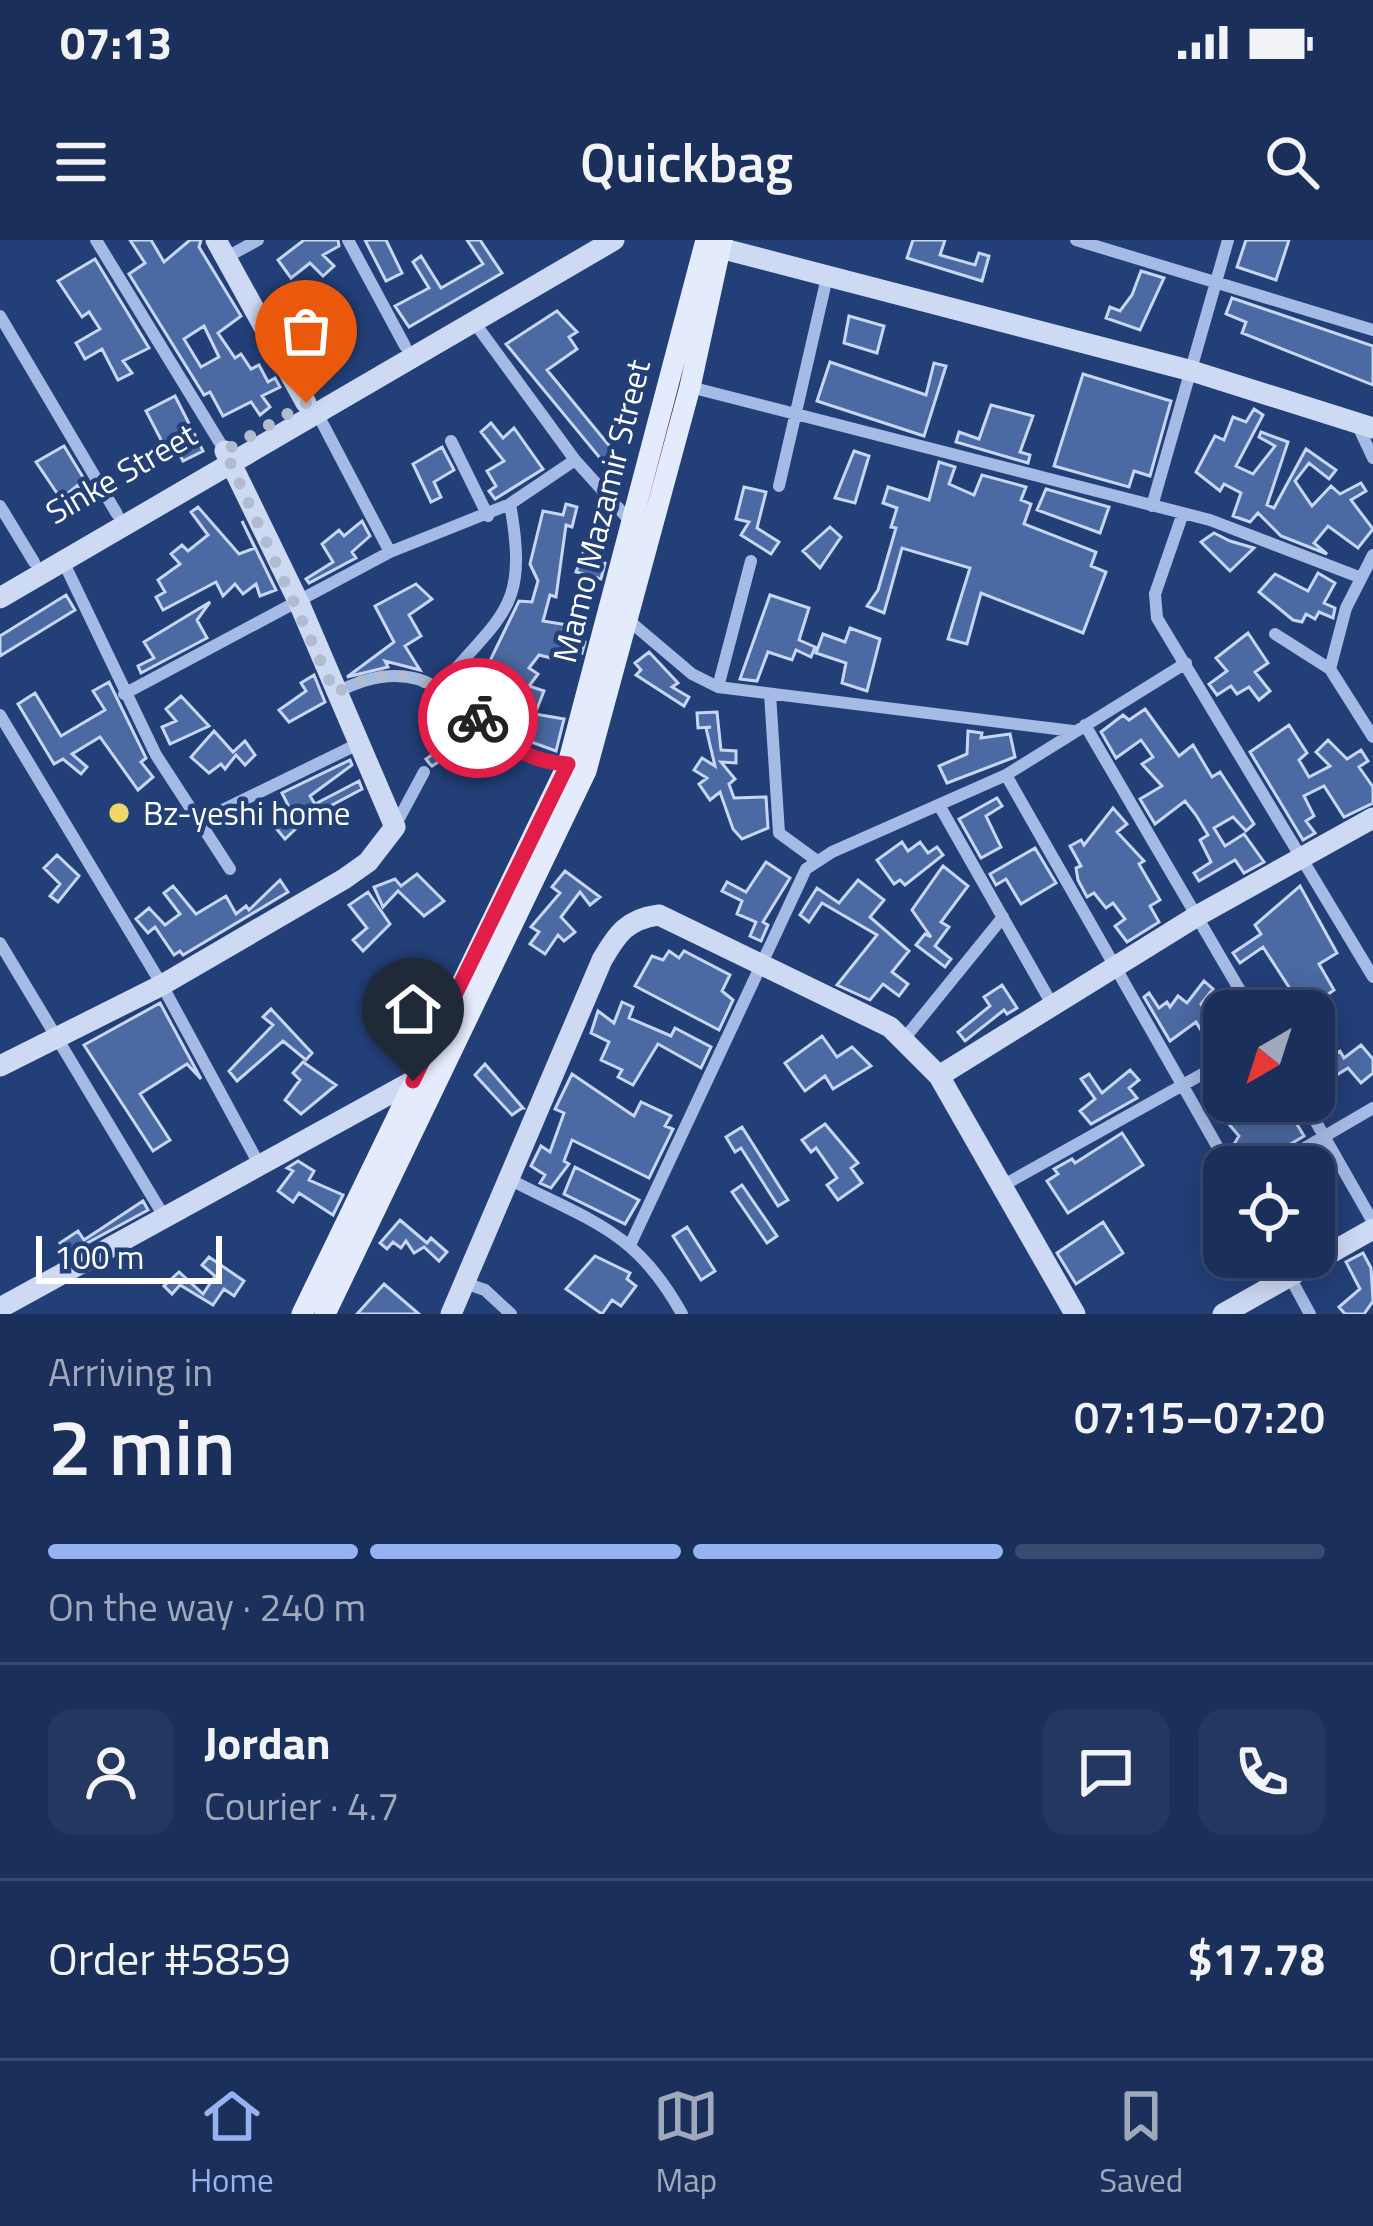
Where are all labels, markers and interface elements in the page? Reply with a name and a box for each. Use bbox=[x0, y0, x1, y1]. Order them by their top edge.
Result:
text: 07:13 bbox=[60, 8, 172, 76]
text: Quickbag bbox=[580, 121, 793, 203]
icon: menu bbox=[48, 129, 114, 195]
icon: search bbox=[1259, 129, 1325, 195]
pin bbox=[255, 280, 357, 403]
icon: bag bbox=[273, 298, 339, 364]
street label: Mamo Mazamir Street bbox=[539, 354, 663, 668]
street label: Sinke Street bbox=[36, 409, 206, 536]
courier bbox=[418, 658, 538, 778]
icon: bike bbox=[445, 685, 511, 751]
place label: Bz-yeshi home bbox=[143, 788, 351, 838]
marker: Bz-yeshi home bbox=[106, 800, 132, 826]
pin bbox=[362, 958, 464, 1081]
icon: home bbox=[380, 976, 446, 1042]
north arrow bbox=[1203, 990, 1335, 1122]
map controls bbox=[1203, 990, 1335, 1278]
button: locate bbox=[1203, 1146, 1335, 1278]
scale bar bbox=[36, 1230, 222, 1283]
text: 100 m bbox=[54, 1232, 144, 1282]
text: Arriving in bbox=[48, 1342, 213, 1401]
text: 07:15–07:20 bbox=[1074, 1382, 1325, 1450]
text: 2 min bbox=[48, 1387, 236, 1505]
text: On the way · 240 m bbox=[48, 1577, 366, 1636]
text: Jordan bbox=[204, 1708, 331, 1776]
button: person bbox=[48, 1709, 174, 1835]
button: chat bbox=[1043, 1709, 1169, 1835]
button: phone bbox=[1199, 1709, 1325, 1835]
text: Courier · 4.7 bbox=[204, 1776, 399, 1835]
text: Order #5859 bbox=[48, 1924, 291, 1992]
text: $17.78 bbox=[1187, 1924, 1325, 1992]
tab: Home bbox=[190, 2083, 274, 2205]
tab: Map bbox=[653, 2083, 719, 2205]
tab: Saved bbox=[1099, 2083, 1183, 2205]

